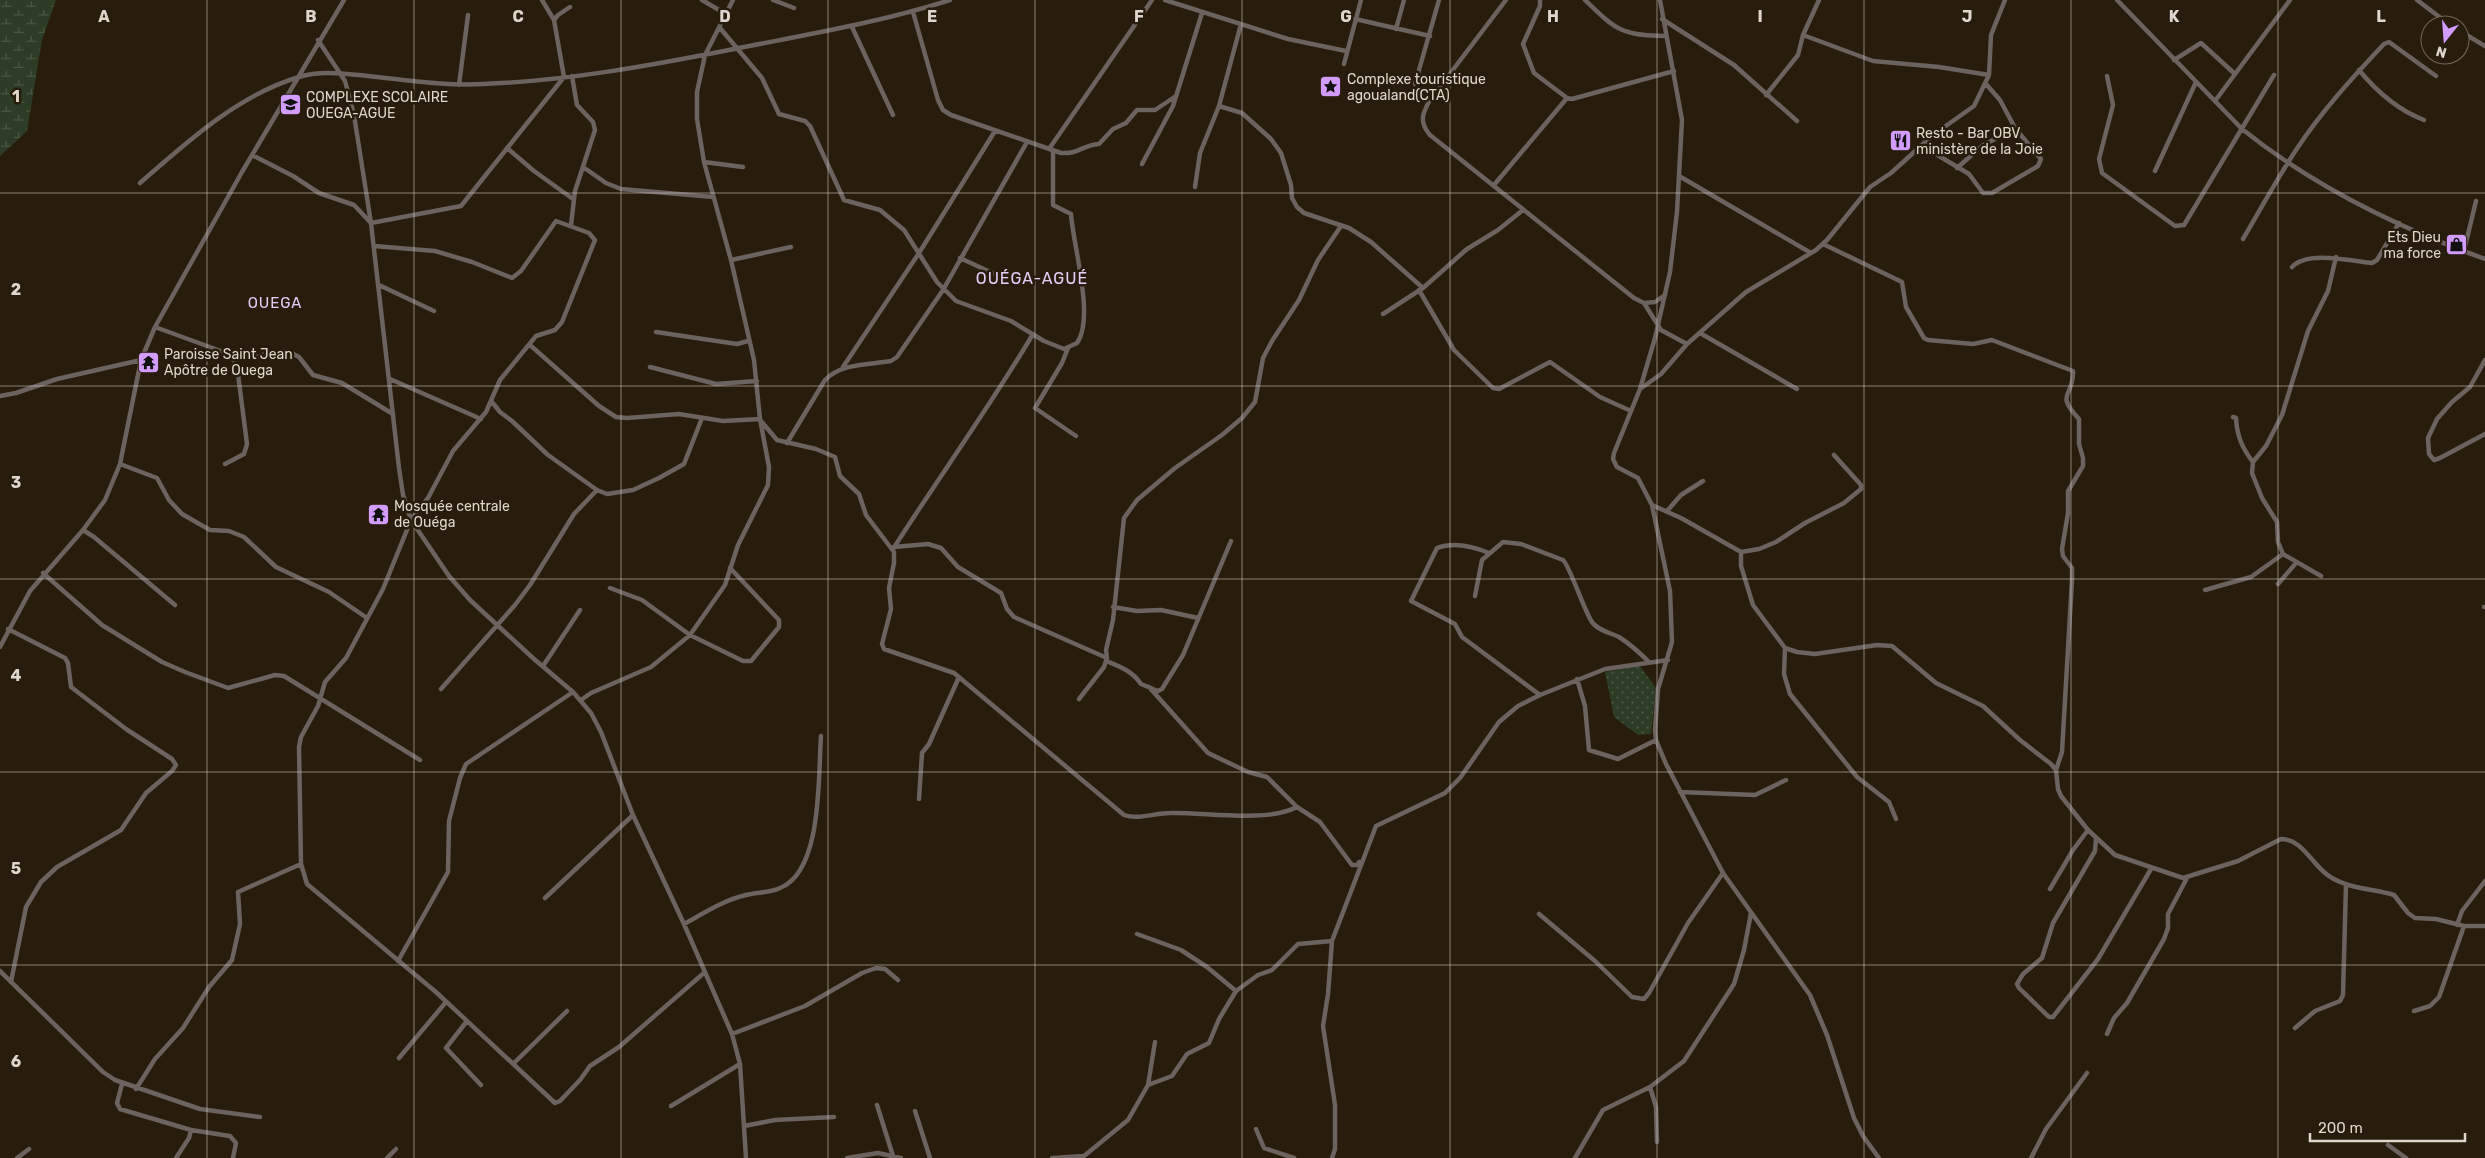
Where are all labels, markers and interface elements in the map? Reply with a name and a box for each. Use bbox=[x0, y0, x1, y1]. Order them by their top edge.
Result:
text: A bbox=[98, 7, 110, 26]
text: B bbox=[305, 7, 317, 26]
text: C bbox=[512, 7, 524, 26]
text: D bbox=[719, 7, 731, 26]
text: E bbox=[927, 7, 937, 26]
text: F bbox=[1134, 7, 1144, 26]
text: G bbox=[1340, 7, 1352, 26]
text: H bbox=[1547, 7, 1559, 26]
text: I bbox=[1757, 7, 1763, 26]
text: J bbox=[1962, 7, 1972, 26]
text: K bbox=[2169, 7, 2180, 26]
text: L bbox=[2376, 7, 2386, 26]
north arrow bbox=[2420, 15, 2470, 65]
text: N bbox=[2434, 42, 2449, 62]
place label: Complexe touristique agoualand(CTA) bbox=[1347, 71, 1486, 104]
place icon: Complexe touristique agoualand(CTA) bbox=[1319, 75, 1343, 99]
text: 1 bbox=[12, 87, 20, 106]
place label: COMPLEXE SCOLAIRE OUEGA-AGUE bbox=[306, 89, 448, 122]
school or university icon: COMPLEXE SCOLAIRE OUEGA-AGUE bbox=[278, 93, 302, 117]
place label: Resto - Bar OBV ministère de la Joie bbox=[1916, 125, 2043, 158]
restaurant icon: Resto - Bar OBV ministère de la Joie bbox=[1888, 129, 1912, 153]
place label: Ets Dieu ma force bbox=[2384, 229, 2441, 262]
shop icon: Ets Dieu ma force bbox=[2445, 233, 2469, 257]
district label: OUÉGA-AGUÉ bbox=[976, 269, 1088, 288]
text: 2 bbox=[11, 280, 21, 299]
district label: OUEGA bbox=[248, 294, 302, 312]
place label: Paroisse Saint Jean Apôtre de Ouega bbox=[164, 346, 293, 379]
temple icon: Paroisse Saint Jean Apôtre de Ouega bbox=[136, 350, 160, 374]
text: 3 bbox=[11, 473, 21, 492]
place label: Mosquée centrale de Ouéga bbox=[394, 498, 510, 531]
temple icon: Mosquée centrale de Ouéga bbox=[366, 502, 390, 526]
text: 4 bbox=[11, 666, 22, 685]
text: 5 bbox=[11, 859, 21, 878]
text: 6 bbox=[11, 1052, 21, 1071]
scale bar bbox=[2310, 1110, 2465, 1142]
text: 200 m bbox=[2318, 1119, 2363, 1137]

